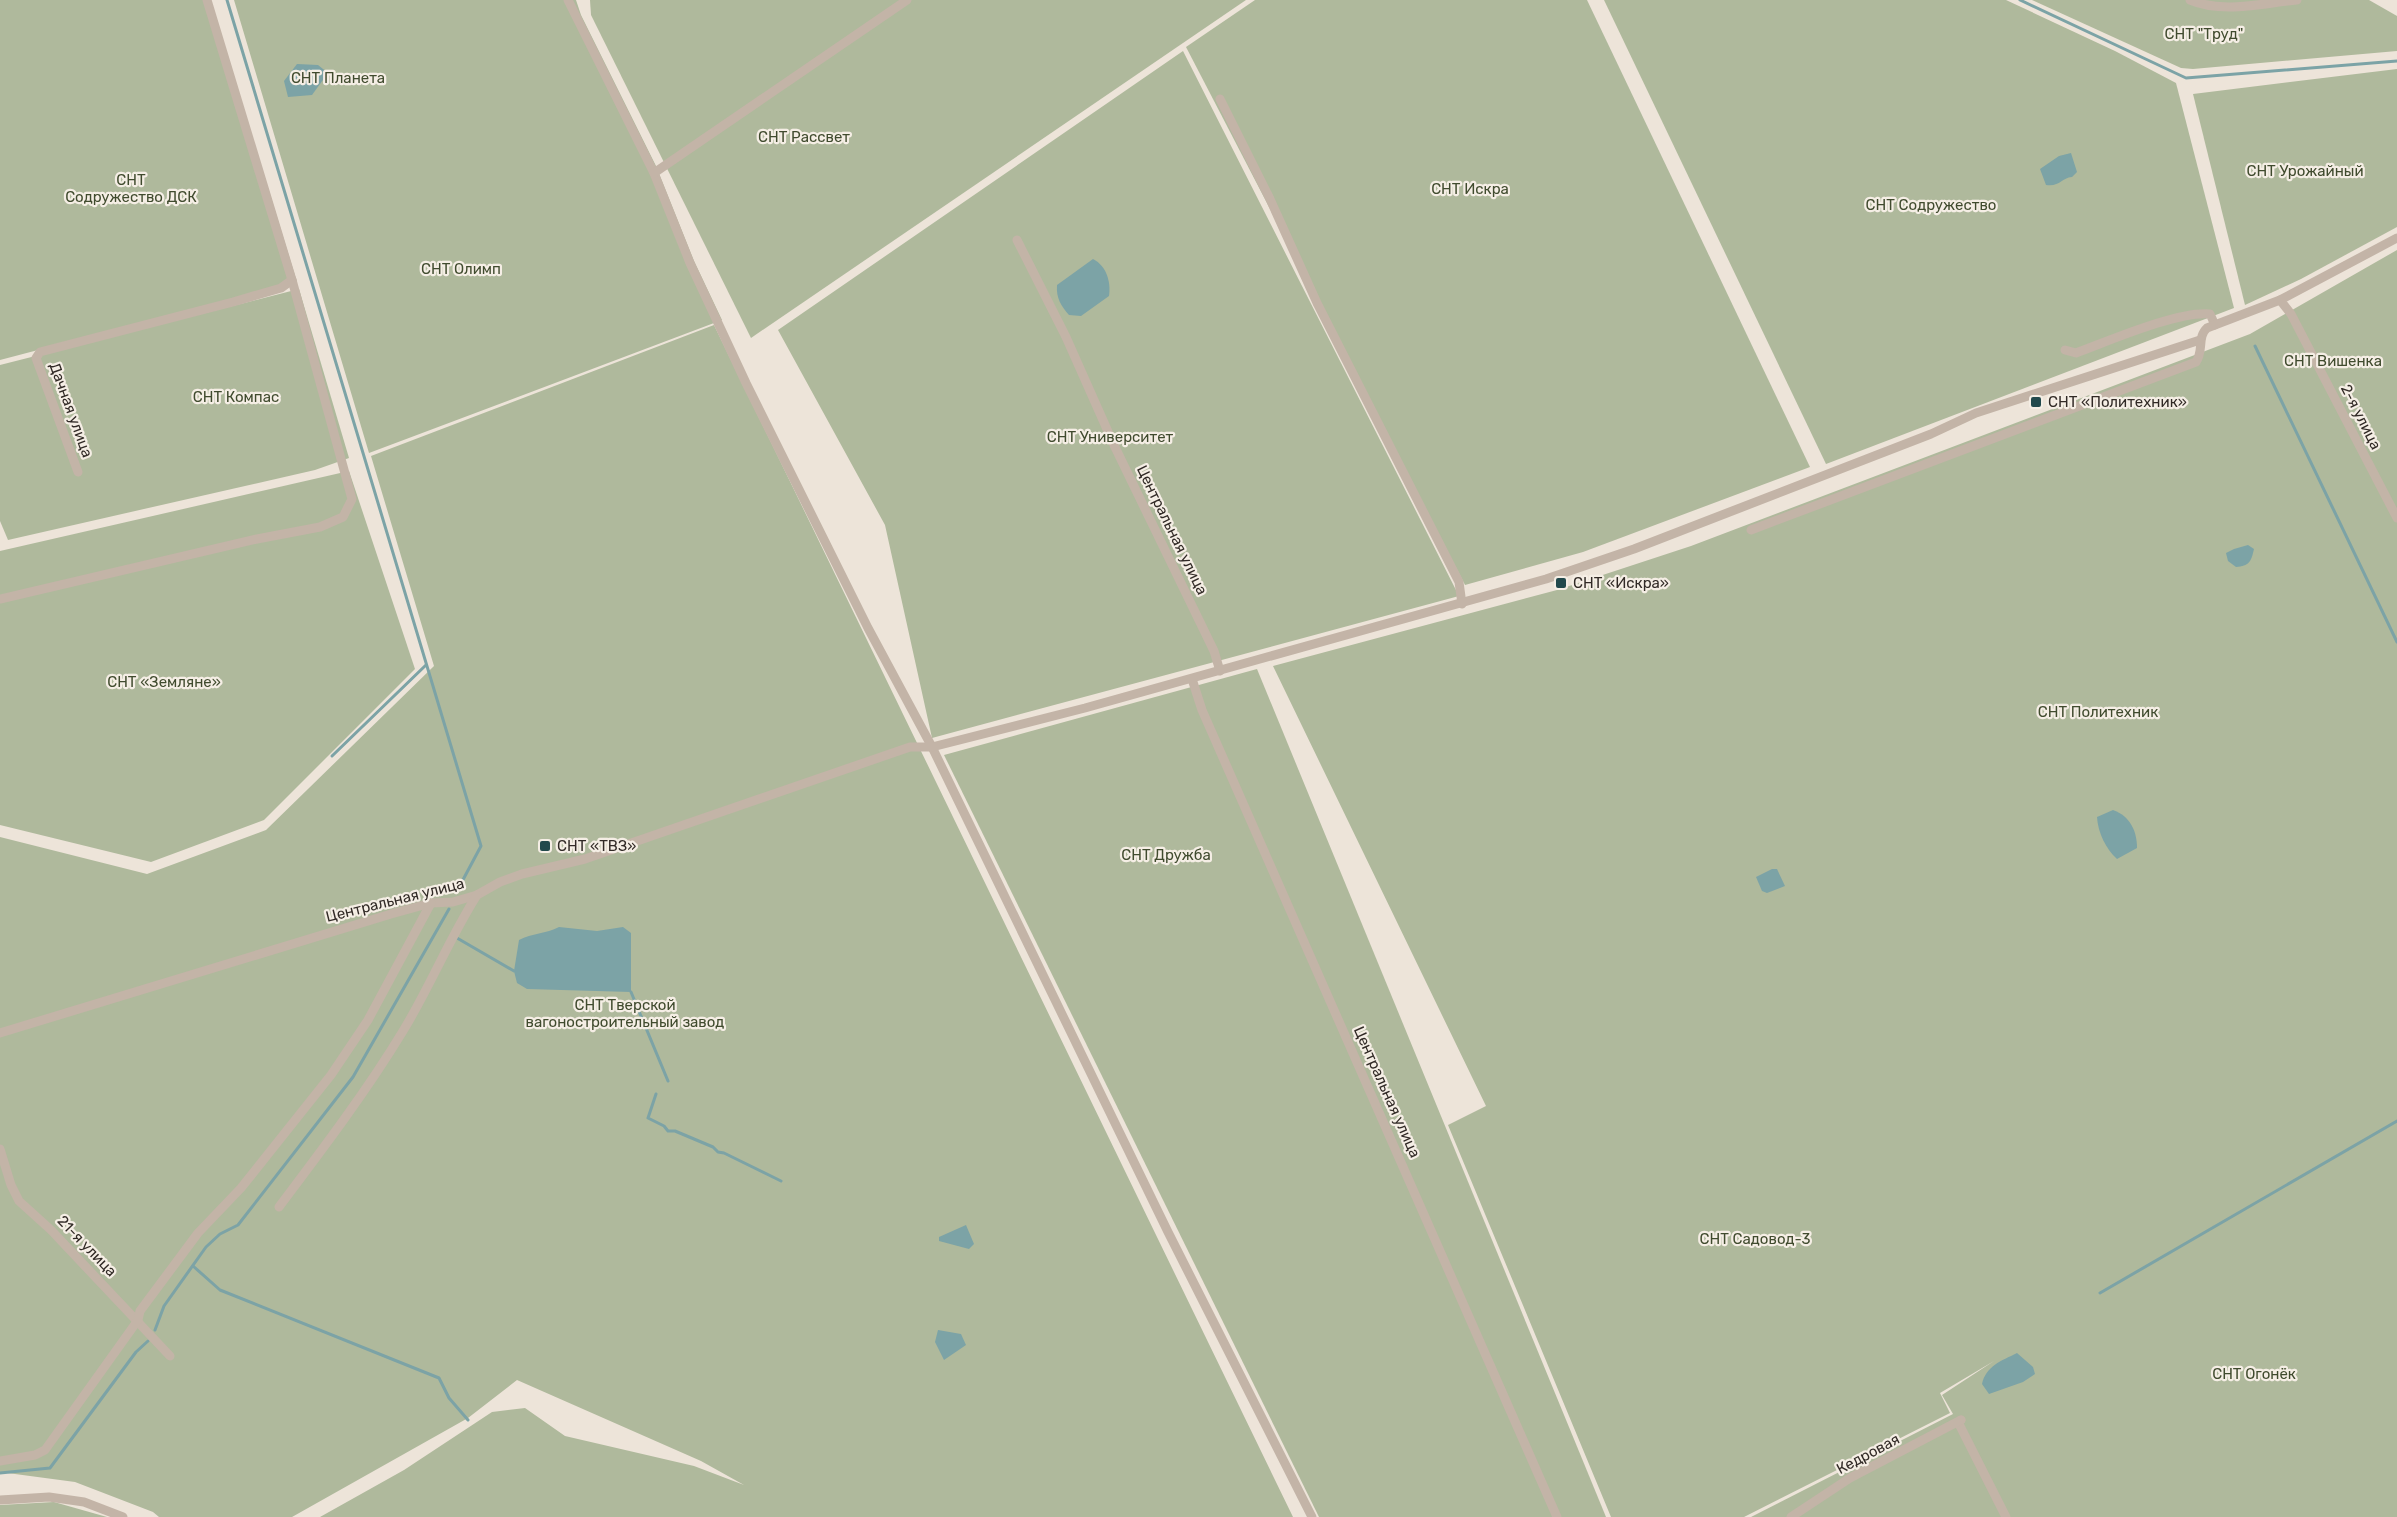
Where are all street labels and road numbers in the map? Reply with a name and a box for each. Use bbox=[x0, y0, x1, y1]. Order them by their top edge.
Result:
street label: Дачная улица bbox=[46, 360, 96, 460]
street label: 2-я улица bbox=[2337, 381, 2385, 453]
street label: Центральная улица bbox=[1133, 462, 1211, 598]
street label: Центральная улица bbox=[324, 874, 466, 926]
street label: Центральная улица bbox=[1350, 1023, 1424, 1161]
street label: 21-я улица bbox=[54, 1212, 120, 1280]
street label: Кедровая bbox=[1833, 1430, 1903, 1478]

